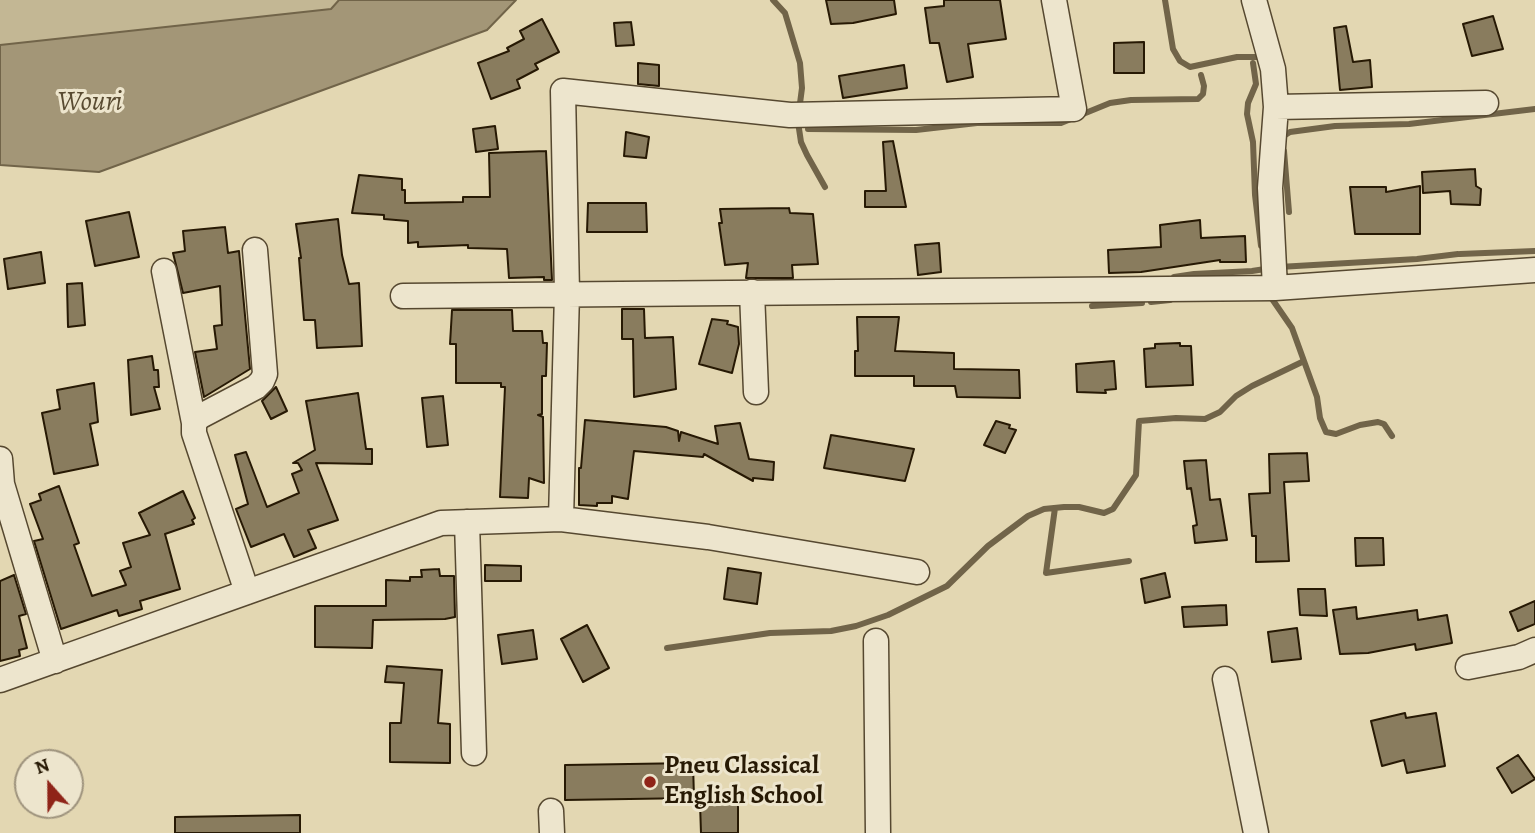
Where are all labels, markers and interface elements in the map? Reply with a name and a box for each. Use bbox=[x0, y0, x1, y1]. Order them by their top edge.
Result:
water label: Wouri bbox=[57, 86, 123, 120]
north arrow bbox=[14, 749, 84, 819]
place label: Pneu Classical English School bbox=[664, 751, 823, 812]
text: N bbox=[31, 752, 53, 781]
marker: Pneu Classical English School bbox=[642, 774, 658, 790]

